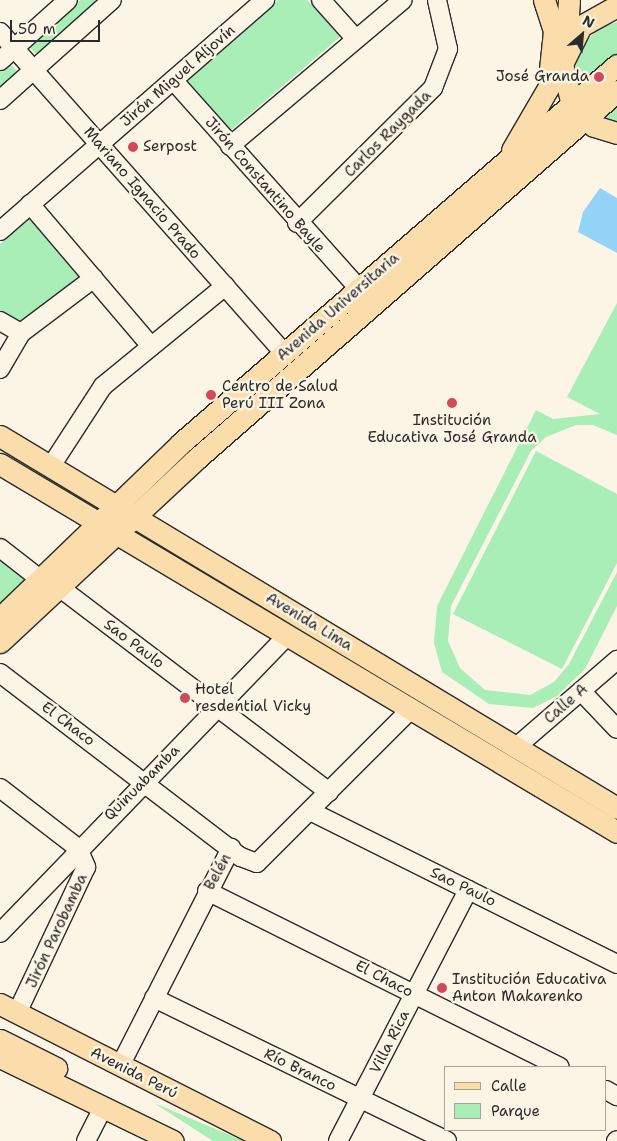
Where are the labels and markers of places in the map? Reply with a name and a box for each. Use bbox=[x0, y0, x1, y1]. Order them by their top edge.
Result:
place label: José Granda bbox=[496, 68, 589, 86]
marker: José Granda bbox=[593, 71, 605, 83]
place label: Serpost bbox=[143, 138, 197, 156]
marker: Serpost bbox=[127, 141, 139, 153]
place label: Centro de Salud Perú III Zona bbox=[222, 377, 338, 412]
marker: Centro de Salud Perú III Zona bbox=[204, 388, 218, 402]
marker: Institución Educativa José Granda bbox=[446, 397, 458, 409]
place label: Institución Educativa José Granda bbox=[367, 411, 537, 446]
place label: Hotel resdential Vicky bbox=[195, 680, 311, 715]
marker: Hotel resdential Vicky bbox=[179, 692, 191, 704]
place label: Institución Educativa Anton Makarenko bbox=[452, 970, 606, 1005]
marker: Institución Educativa Anton Makarenko bbox=[436, 982, 448, 994]

